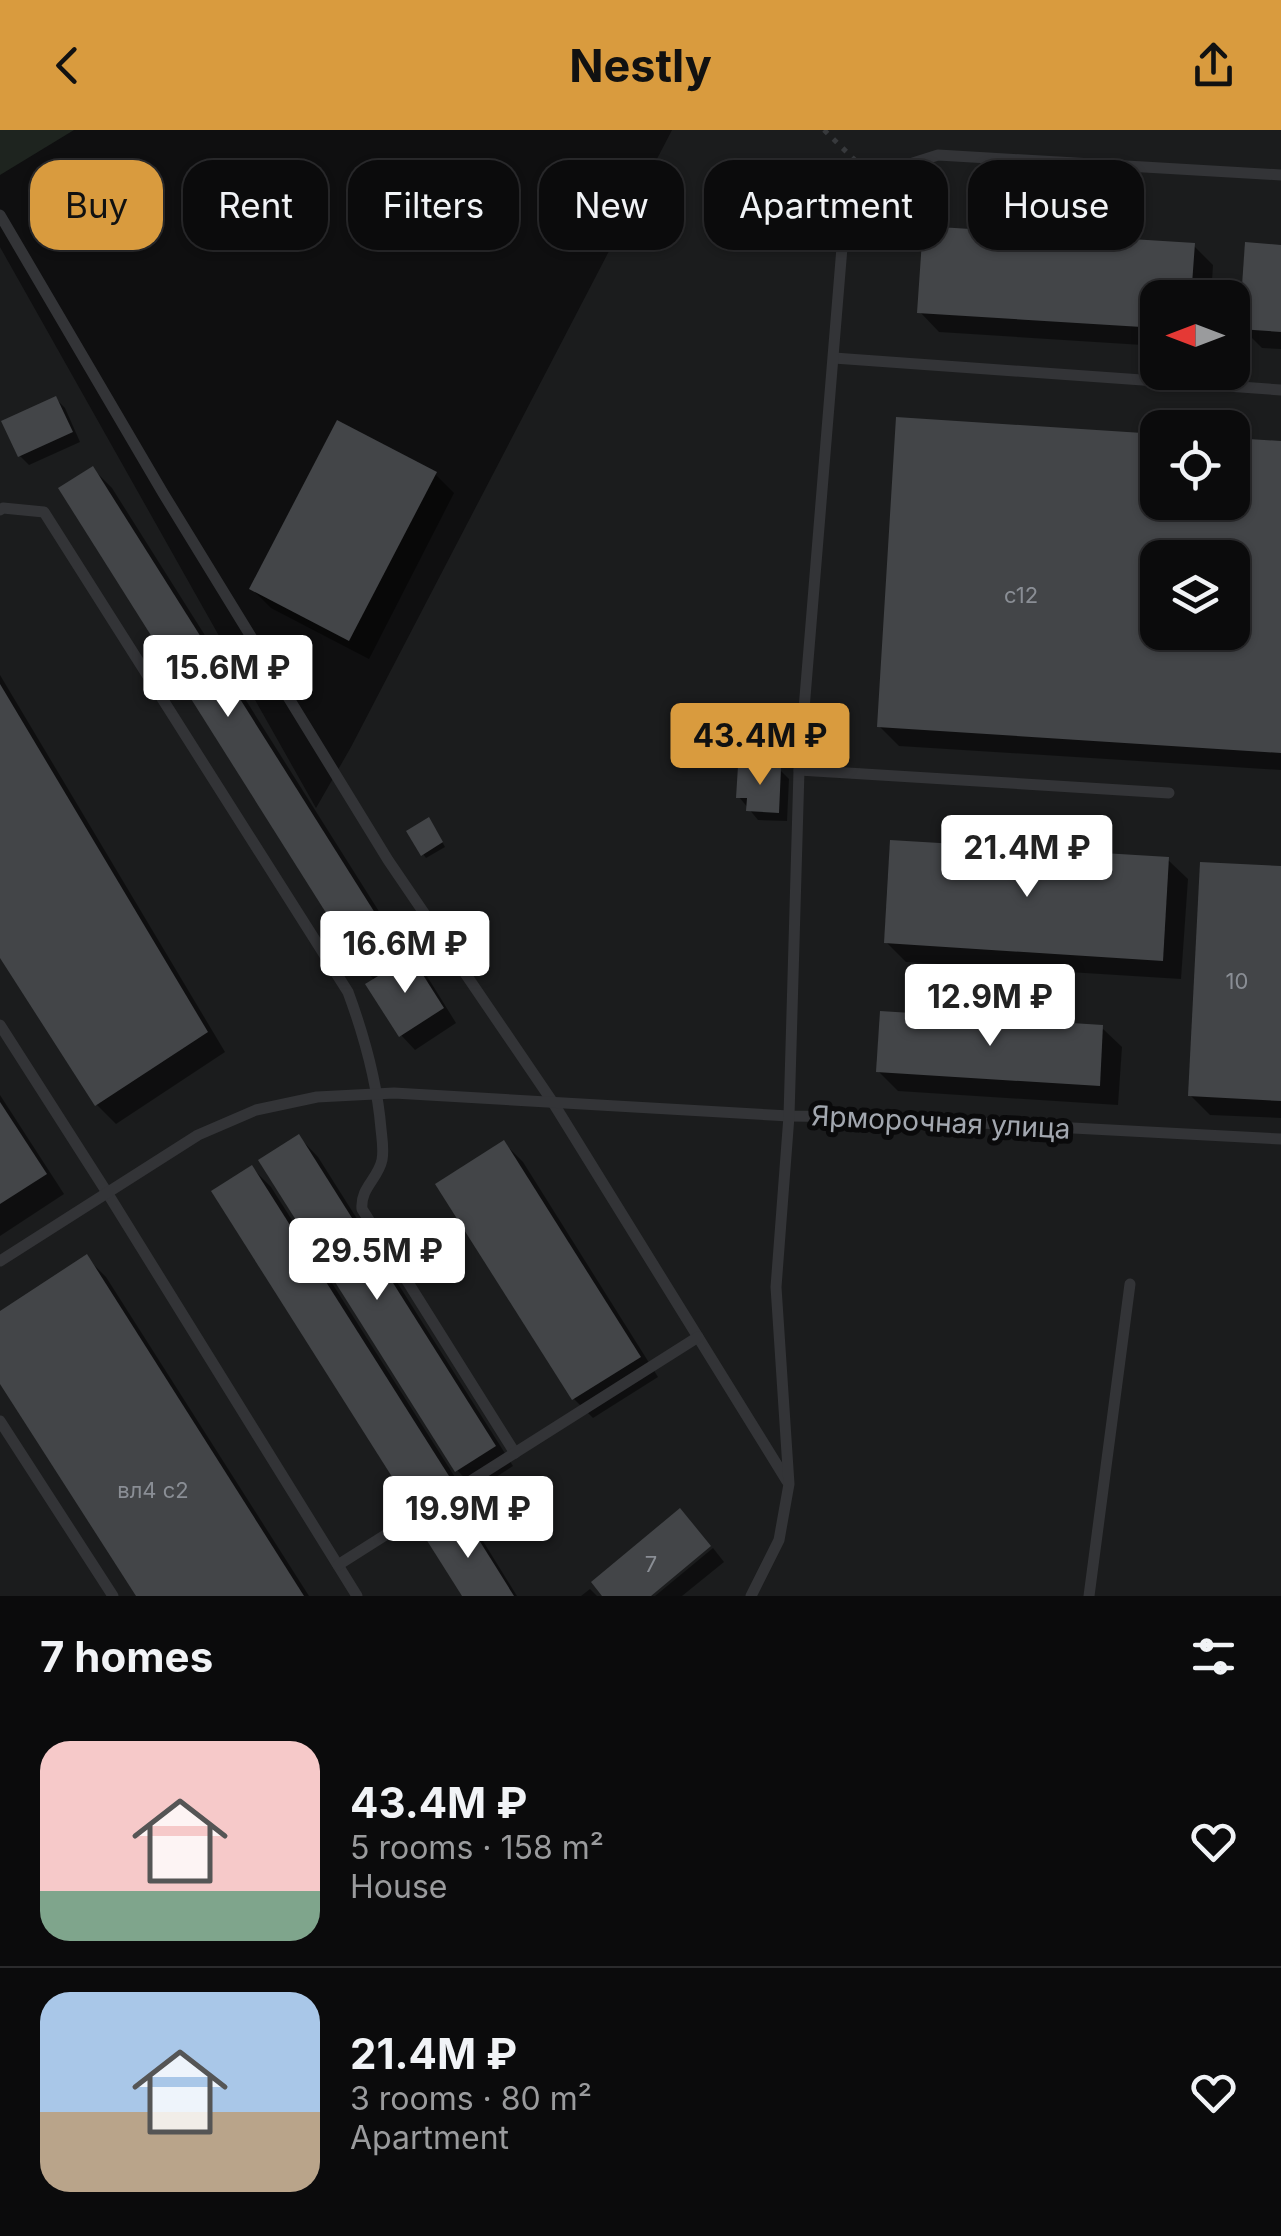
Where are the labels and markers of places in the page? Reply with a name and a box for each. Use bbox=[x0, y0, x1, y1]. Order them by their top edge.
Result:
pin: 15.6M ₽ bbox=[136, 635, 320, 720]
pin: 43.4M ₽ bbox=[668, 703, 852, 788]
pin: 21.4M ₽ bbox=[935, 815, 1119, 900]
pin: 16.6M ₽ bbox=[313, 911, 497, 996]
pin: 12.9M ₽ bbox=[898, 964, 1082, 1049]
pin: 29.5M ₽ bbox=[285, 1218, 469, 1303]
pin: 19.9M ₽ bbox=[376, 1476, 560, 1561]

